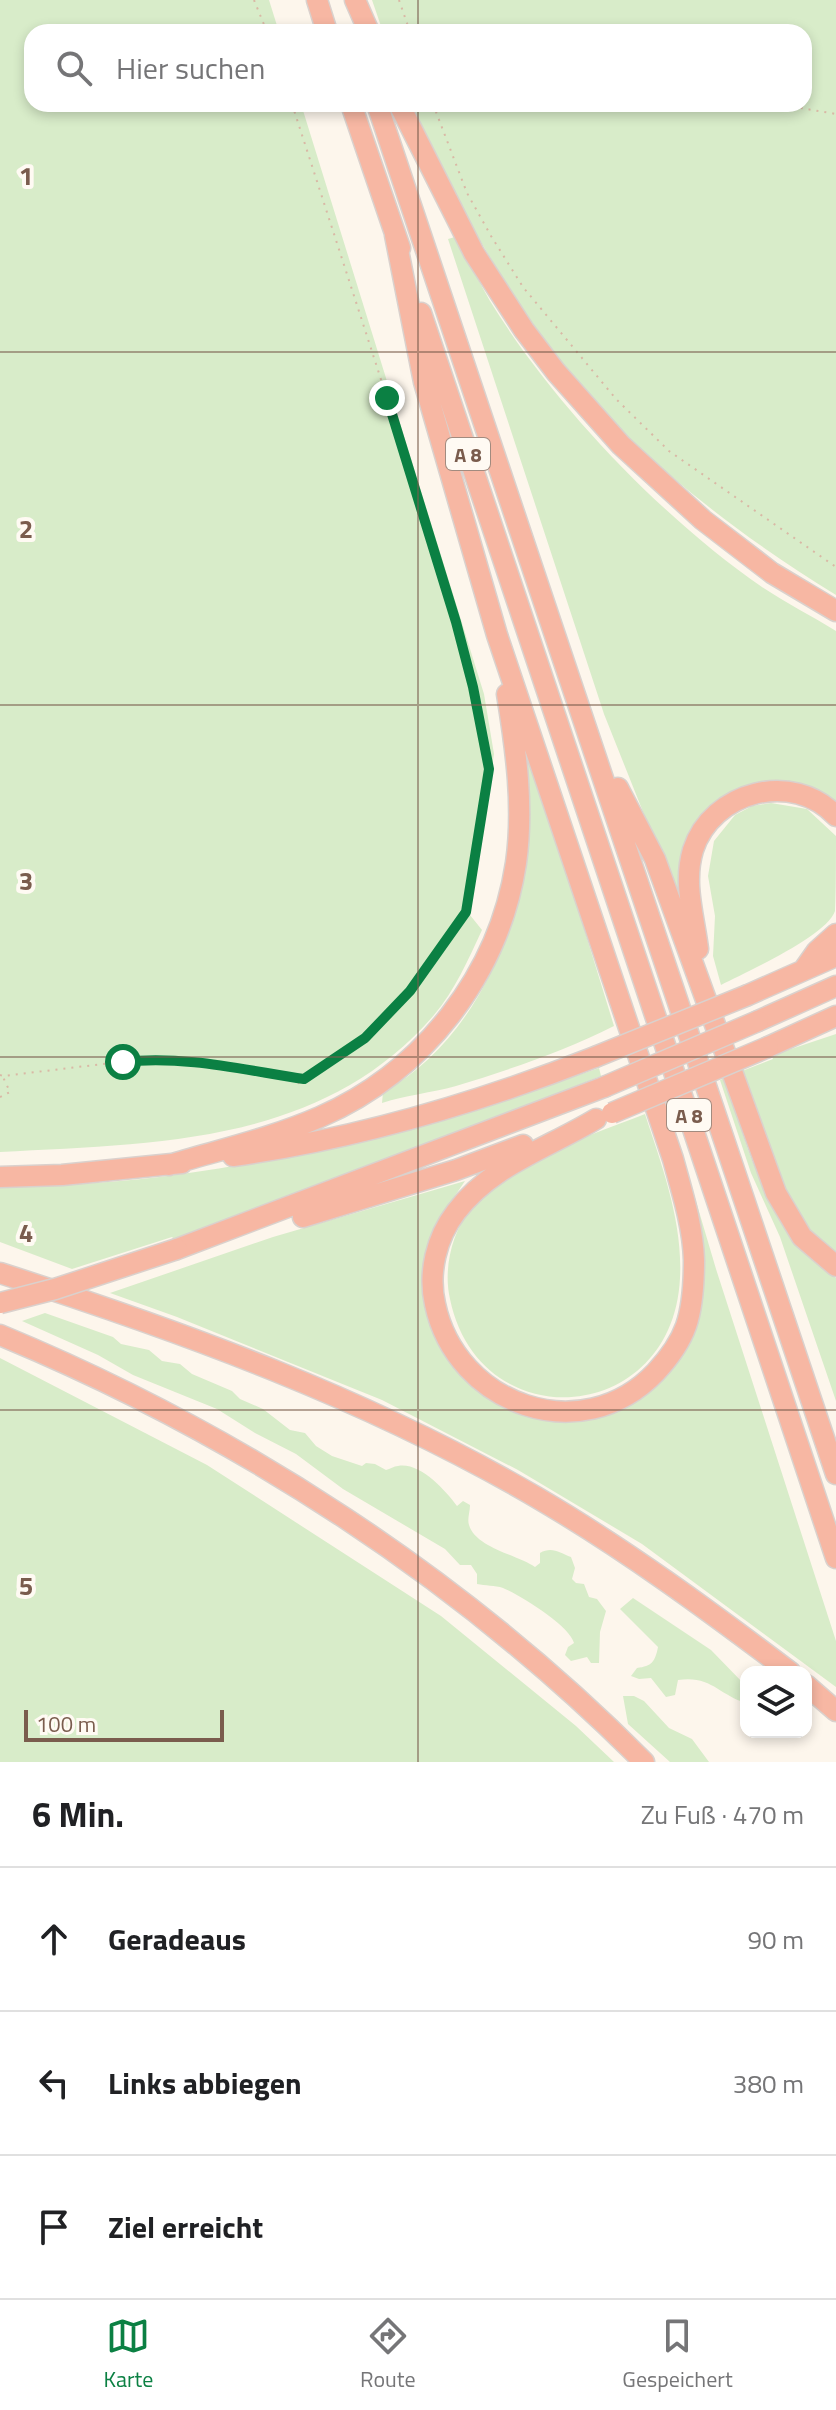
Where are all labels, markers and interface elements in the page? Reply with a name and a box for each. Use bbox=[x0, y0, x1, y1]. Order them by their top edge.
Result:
search box bbox=[24, 24, 812, 112]
text: Hier suchen bbox=[116, 45, 265, 91]
icon: search bbox=[52, 46, 96, 90]
text: 1 bbox=[19, 156, 33, 195]
route end bbox=[369, 380, 405, 416]
road number: A 8 bbox=[446, 438, 490, 470]
text: 2 bbox=[19, 509, 33, 548]
text: 3 bbox=[19, 861, 33, 900]
route start bbox=[105, 1044, 141, 1080]
road number: A 8 bbox=[667, 1099, 711, 1131]
text: 4 bbox=[19, 1213, 33, 1252]
text: 5 bbox=[19, 1566, 33, 1605]
map controls bbox=[740, 1666, 812, 1738]
button: layers bbox=[740, 1666, 812, 1738]
scale bar bbox=[24, 1706, 224, 1742]
text: 100 m bbox=[36, 1707, 96, 1741]
text: 6 Min. bbox=[32, 1788, 124, 1840]
text: Zu Fuß · 470 m bbox=[641, 1795, 804, 1834]
text: Geradeaus bbox=[108, 1916, 246, 1962]
icon: ahead bbox=[32, 1917, 76, 1961]
text: 90 m bbox=[747, 1920, 804, 1959]
text: Links abbiegen bbox=[108, 2060, 302, 2106]
icon: left bbox=[32, 2061, 76, 2105]
text: 380 m bbox=[733, 2064, 804, 2103]
text: Ziel erreicht bbox=[108, 2204, 263, 2250]
icon: arrive bbox=[32, 2205, 76, 2249]
tab: Karte bbox=[103, 2314, 153, 2396]
tab: Route bbox=[360, 2314, 416, 2396]
tab: Gespeichert bbox=[622, 2314, 733, 2396]

